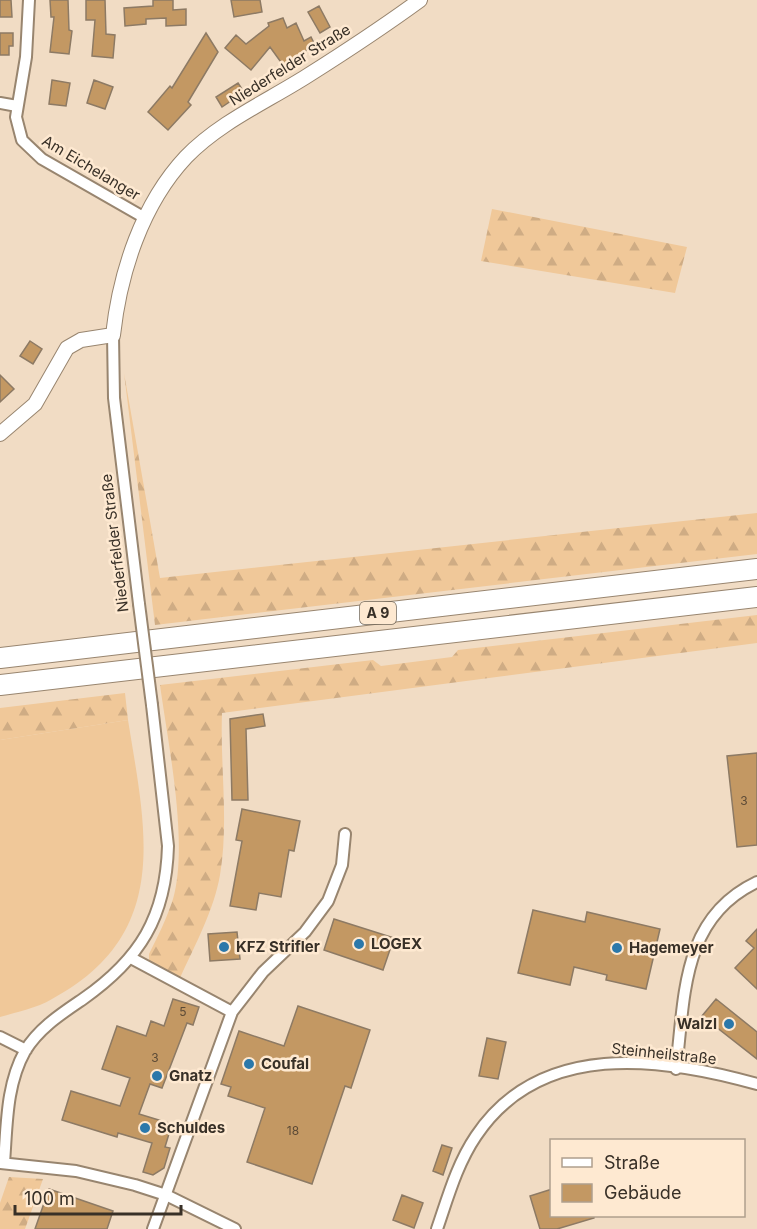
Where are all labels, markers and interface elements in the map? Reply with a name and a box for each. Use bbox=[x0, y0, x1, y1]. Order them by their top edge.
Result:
street label: Niederfelder Straße bbox=[226, 20, 354, 110]
street label: Am Eichelanger bbox=[39, 131, 144, 204]
street label: Niederfelder Straße bbox=[97, 473, 132, 613]
road number: A 9 bbox=[360, 602, 396, 624]
house number: 3 bbox=[740, 793, 748, 808]
place label: LOGEX bbox=[371, 934, 422, 953]
place label: KFZ Strifler bbox=[236, 937, 320, 956]
marker: LOGEX bbox=[352, 937, 366, 951]
place label: Hagemeyer bbox=[629, 938, 714, 957]
marker: KFZ Strifler bbox=[217, 940, 231, 954]
marker: Hagemeyer bbox=[610, 941, 624, 955]
house number: 5 bbox=[179, 1004, 187, 1019]
place label: Walzl bbox=[677, 1014, 717, 1033]
marker: Walzl bbox=[722, 1017, 736, 1031]
street label: Steinheilstraße bbox=[611, 1039, 717, 1068]
house number: 3 bbox=[151, 1050, 159, 1065]
place label: Coufal bbox=[261, 1054, 309, 1073]
marker: Coufal bbox=[242, 1057, 256, 1071]
place label: Gnatz bbox=[169, 1066, 212, 1085]
marker: Gnatz bbox=[150, 1069, 164, 1083]
place label: Schuldes bbox=[157, 1118, 225, 1137]
marker: Schuldes bbox=[138, 1121, 152, 1135]
house number: 18 bbox=[287, 1123, 299, 1138]
legend bbox=[550, 1139, 745, 1217]
text: Straße bbox=[604, 1152, 660, 1173]
scale bar bbox=[15, 1178, 182, 1216]
text: Gebäude bbox=[604, 1182, 681, 1203]
text: 100 m bbox=[24, 1188, 75, 1209]

